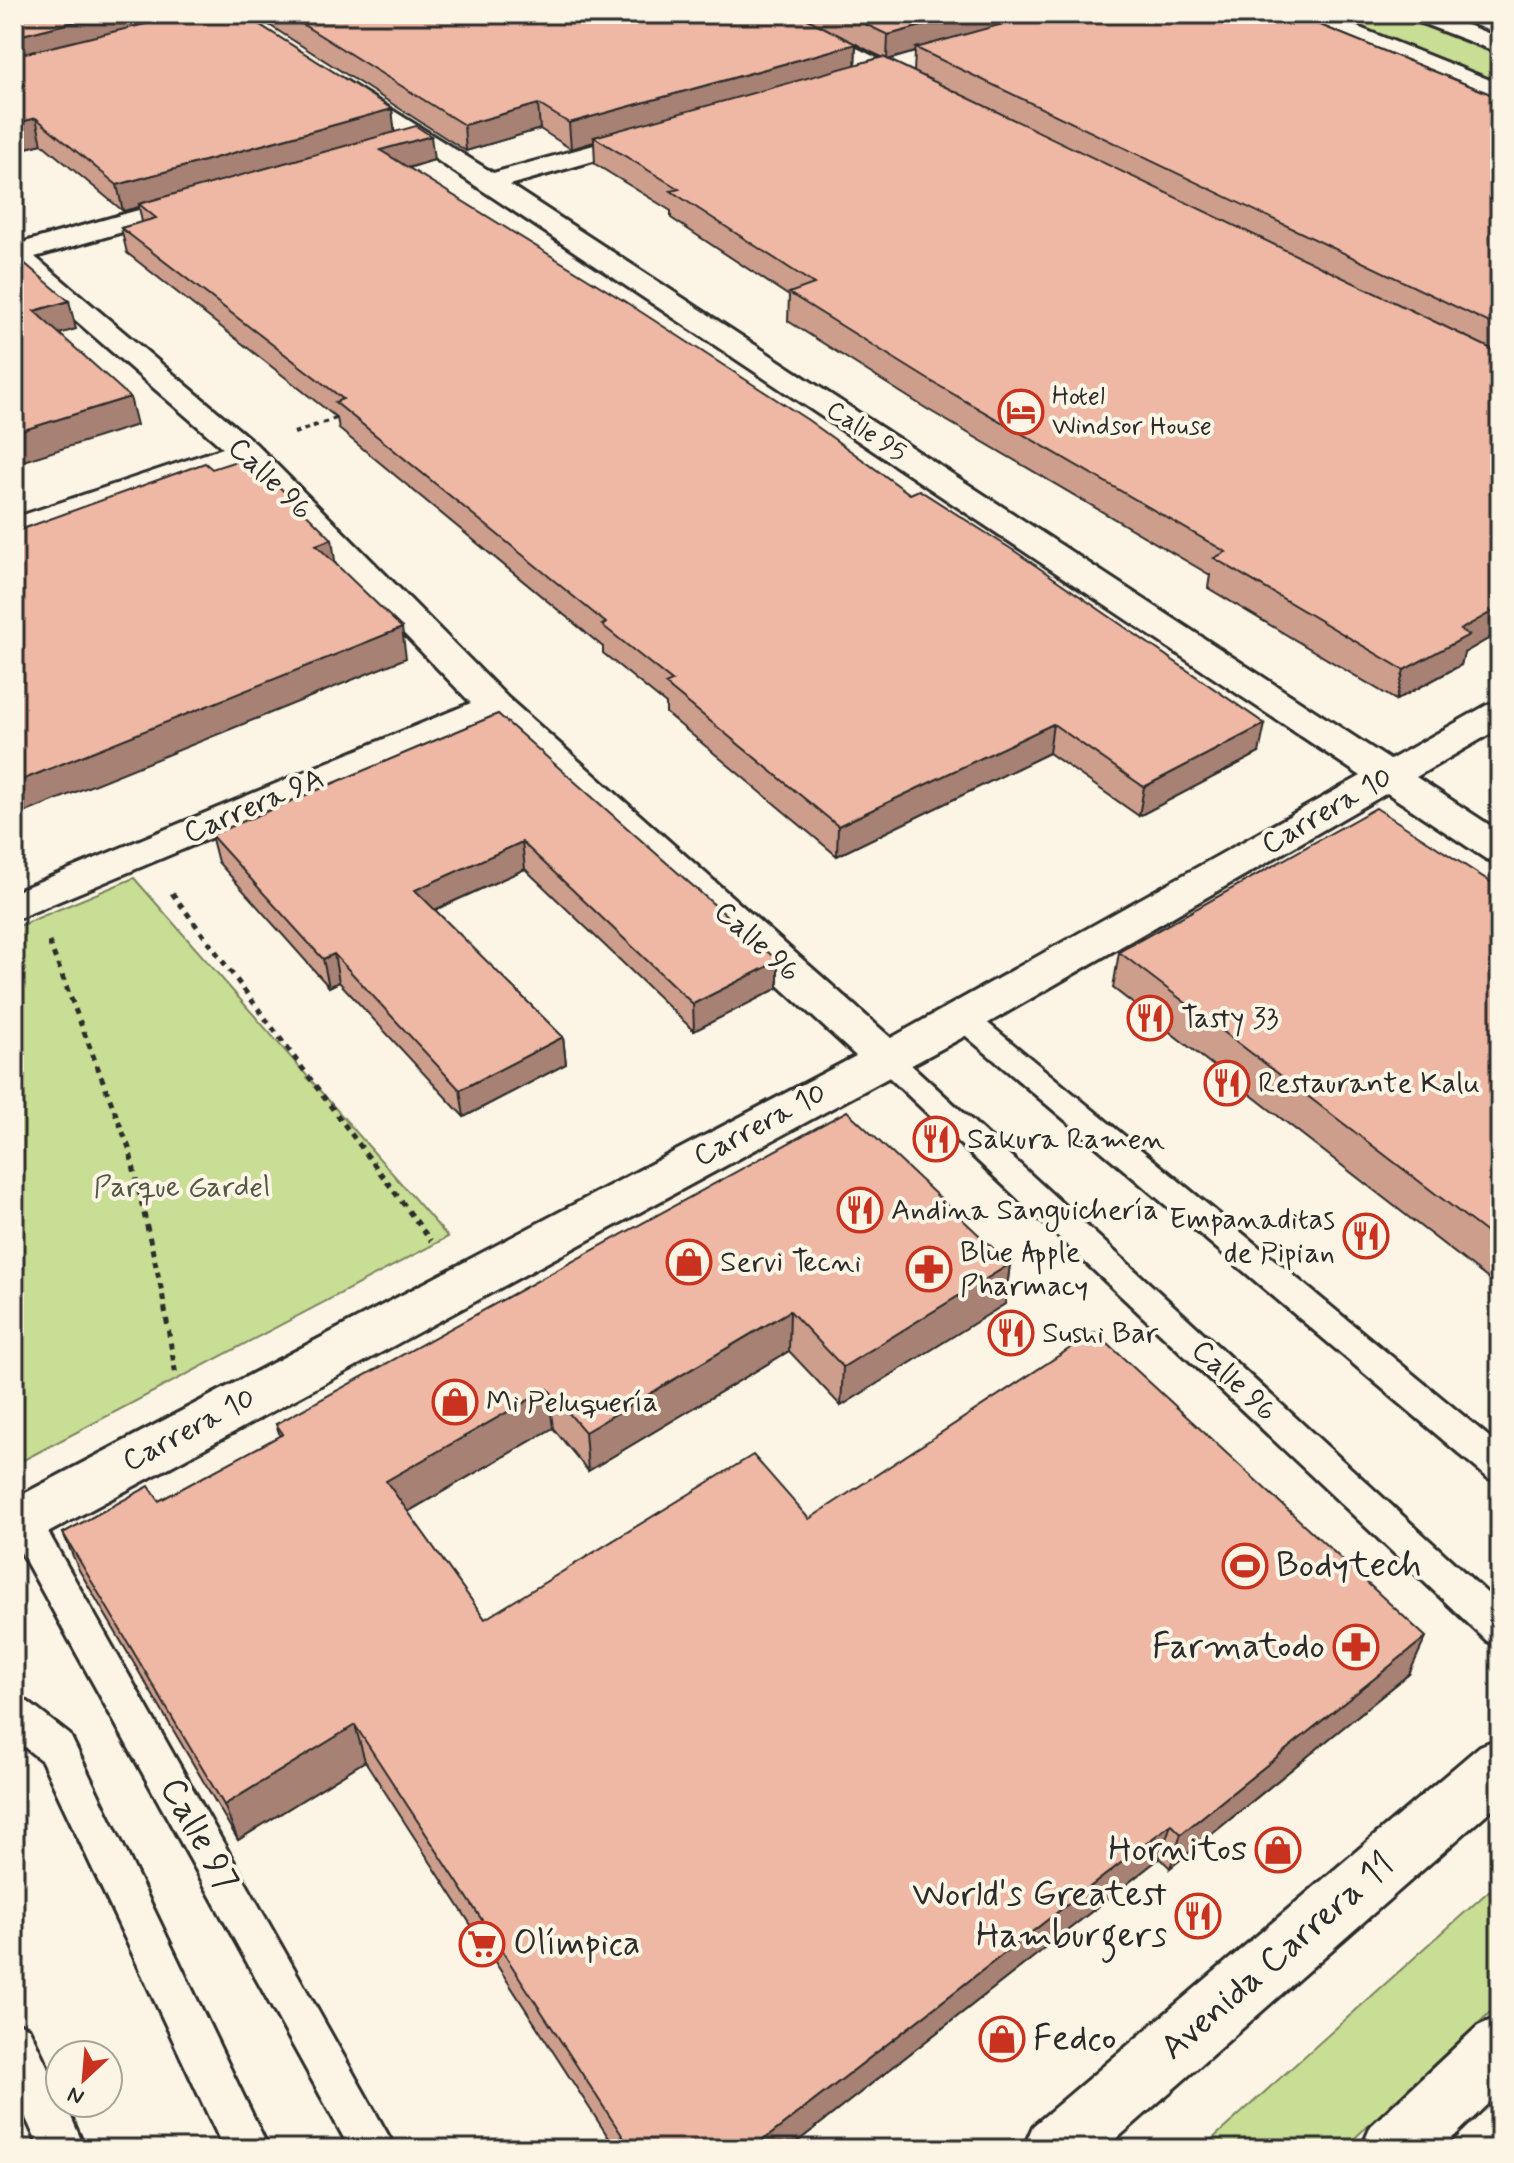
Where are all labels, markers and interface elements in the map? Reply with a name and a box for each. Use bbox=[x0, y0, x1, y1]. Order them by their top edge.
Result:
place label: Hotel Windsor House bbox=[1052, 380, 1212, 444]
hotel icon: Hotel Windsor House bbox=[997, 388, 1045, 436]
street label: Calle 95 bbox=[819, 393, 913, 471]
street label: Calle 96 bbox=[219, 429, 321, 529]
street label: Carrera 10 bbox=[1254, 758, 1400, 864]
street label: Carrera 9A bbox=[178, 759, 330, 853]
street label: Calle 96 bbox=[705, 893, 809, 991]
restaurant icon: Tasty 33 bbox=[1126, 994, 1174, 1042]
place label: Tasty 33 bbox=[1181, 999, 1279, 1038]
restaurant icon: Restaurante Kalu bbox=[1203, 1059, 1251, 1107]
place label: Restaurante Kalu bbox=[1258, 1064, 1480, 1103]
street label: Carrera 10 bbox=[687, 1074, 833, 1176]
restaurant icon: Sakura Ramen bbox=[912, 1115, 960, 1163]
place label: Sakura Ramen bbox=[967, 1120, 1166, 1159]
park label: Parque Gardel bbox=[94, 1168, 270, 1207]
restaurant icon: Andina Sanguichería bbox=[836, 1186, 884, 1234]
place label: Andina Sanguichería bbox=[891, 1191, 1159, 1232]
place label: Empanaditas de Pipian bbox=[1169, 1200, 1335, 1273]
restaurant icon: Empanaditas de Pipian bbox=[1342, 1212, 1390, 1260]
place label: Blue Apple Pharmacy bbox=[960, 1233, 1088, 1306]
shop icon: Servi Tecni bbox=[665, 1238, 713, 1286]
place label: Servi Tecni bbox=[720, 1243, 861, 1282]
pharmacy icon: Blue Apple Pharmacy bbox=[905, 1245, 953, 1293]
restaurant icon: Sushi Bar bbox=[987, 1309, 1035, 1357]
place label: Sushi Bar bbox=[1042, 1314, 1159, 1353]
street label: Calle 96 bbox=[1183, 1331, 1285, 1431]
shop icon: Mi Peluquería bbox=[431, 1378, 479, 1426]
street label: Carrera 10 bbox=[116, 1379, 262, 1481]
place label: Mi Peluquería bbox=[486, 1383, 658, 1422]
sports icon: Bodytech bbox=[1221, 1542, 1269, 1590]
place label: Bodytech bbox=[1276, 1543, 1422, 1590]
pharmacy icon: Farmatodo bbox=[1332, 1623, 1380, 1671]
place label: Farmatodo bbox=[1152, 1624, 1325, 1671]
street label: Calle 97 bbox=[148, 1770, 248, 1900]
shop icon: Hornitos bbox=[1254, 1826, 1302, 1874]
place label: Hornitos bbox=[1108, 1827, 1247, 1874]
street label: Avenida Carrera 11 bbox=[1151, 1842, 1405, 2072]
place label: World's Greatest Hamburgers bbox=[912, 1872, 1167, 1963]
restaurant icon: World's Greatest Hamburgers bbox=[1174, 1892, 1222, 1940]
supermarket icon: Olímpica bbox=[458, 1920, 506, 1968]
place label: Olímpica bbox=[513, 1921, 640, 1968]
shop icon: Fedco bbox=[978, 2015, 1026, 2063]
place label: Fedco bbox=[1033, 2016, 1116, 2063]
north arrow bbox=[44, 2039, 124, 2119]
text: N bbox=[63, 2079, 89, 2111]

